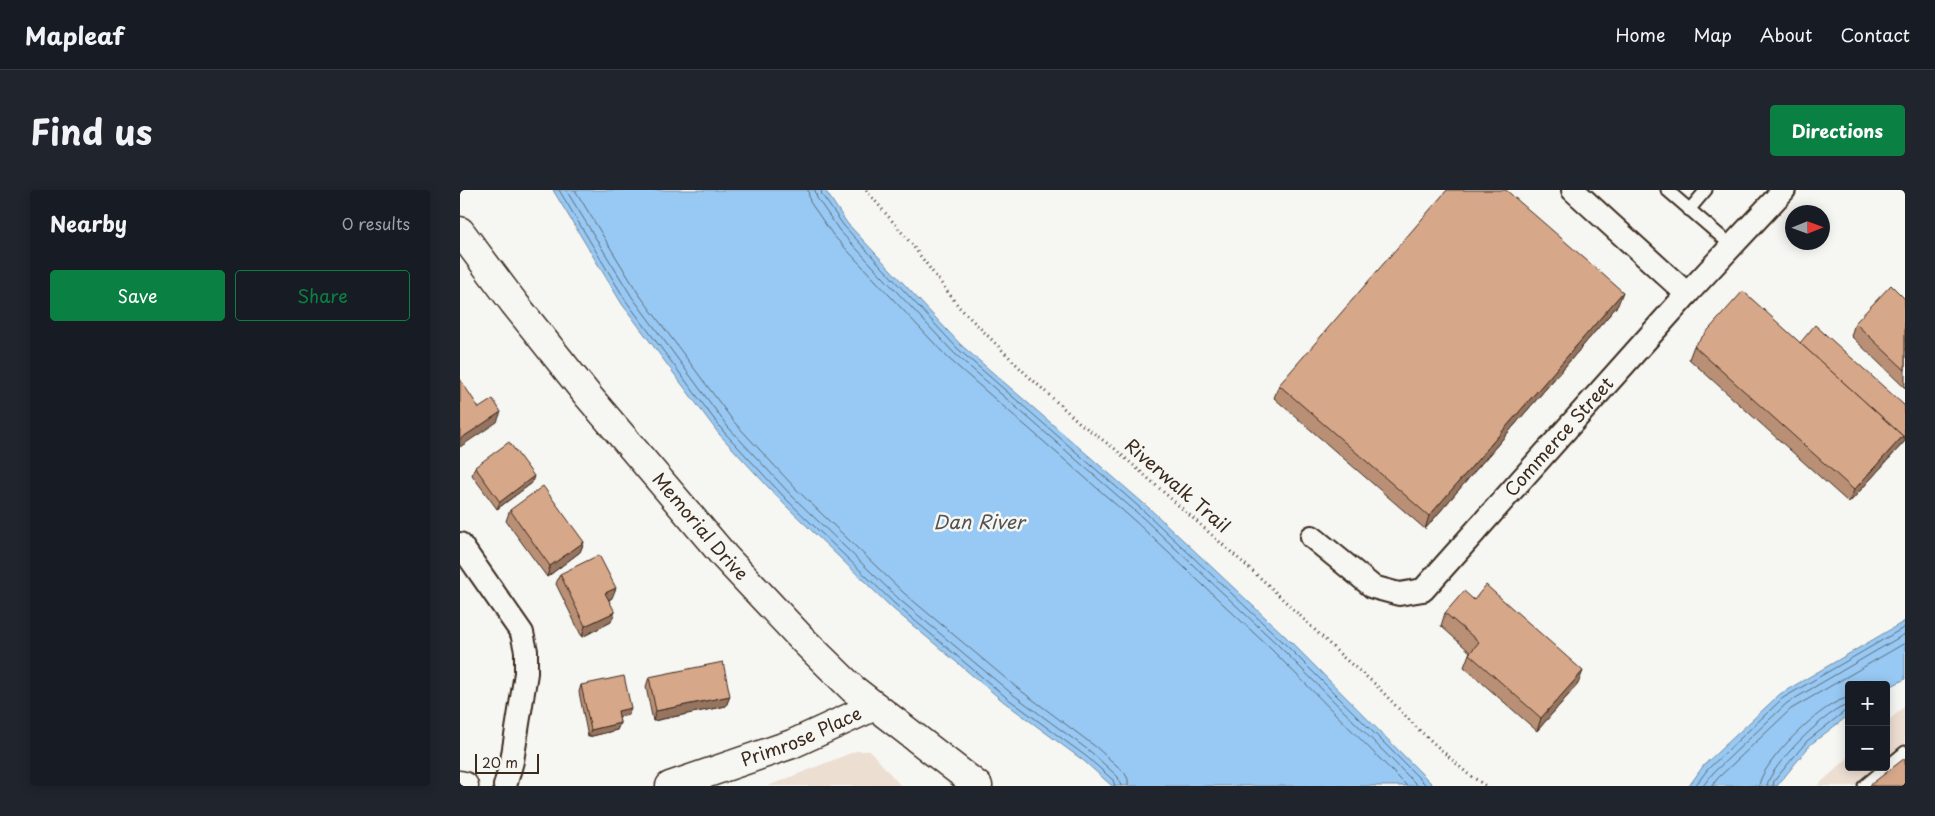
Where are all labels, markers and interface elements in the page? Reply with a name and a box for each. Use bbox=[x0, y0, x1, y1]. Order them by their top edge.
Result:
text: Mapleaf bbox=[25, 17, 124, 53]
text: Home bbox=[1615, 21, 1665, 48]
text: Map bbox=[1693, 21, 1732, 48]
text: About bbox=[1760, 21, 1812, 48]
text: Contact bbox=[1840, 21, 1910, 48]
text: Find us bbox=[30, 104, 152, 157]
button: Directions bbox=[1770, 105, 1905, 156]
north arrow bbox=[1785, 205, 1830, 250]
text: Nearby bbox=[50, 207, 127, 239]
text: 0 results bbox=[342, 211, 410, 235]
button: Save bbox=[50, 270, 225, 321]
button: Share bbox=[235, 270, 410, 321]
street label: Commerce Street bbox=[1497, 370, 1619, 502]
street label: Riverwalk Trail bbox=[1119, 431, 1237, 538]
street label: Memorial Drive bbox=[647, 466, 755, 586]
water label: Dan River bbox=[934, 507, 1027, 535]
map controls bbox=[1845, 681, 1890, 771]
button: + bbox=[1845, 681, 1890, 726]
street label: Primrose Place bbox=[737, 699, 865, 773]
button: − bbox=[1845, 726, 1890, 771]
scale bar bbox=[475, 751, 539, 774]
text: 20 m bbox=[482, 752, 518, 773]

